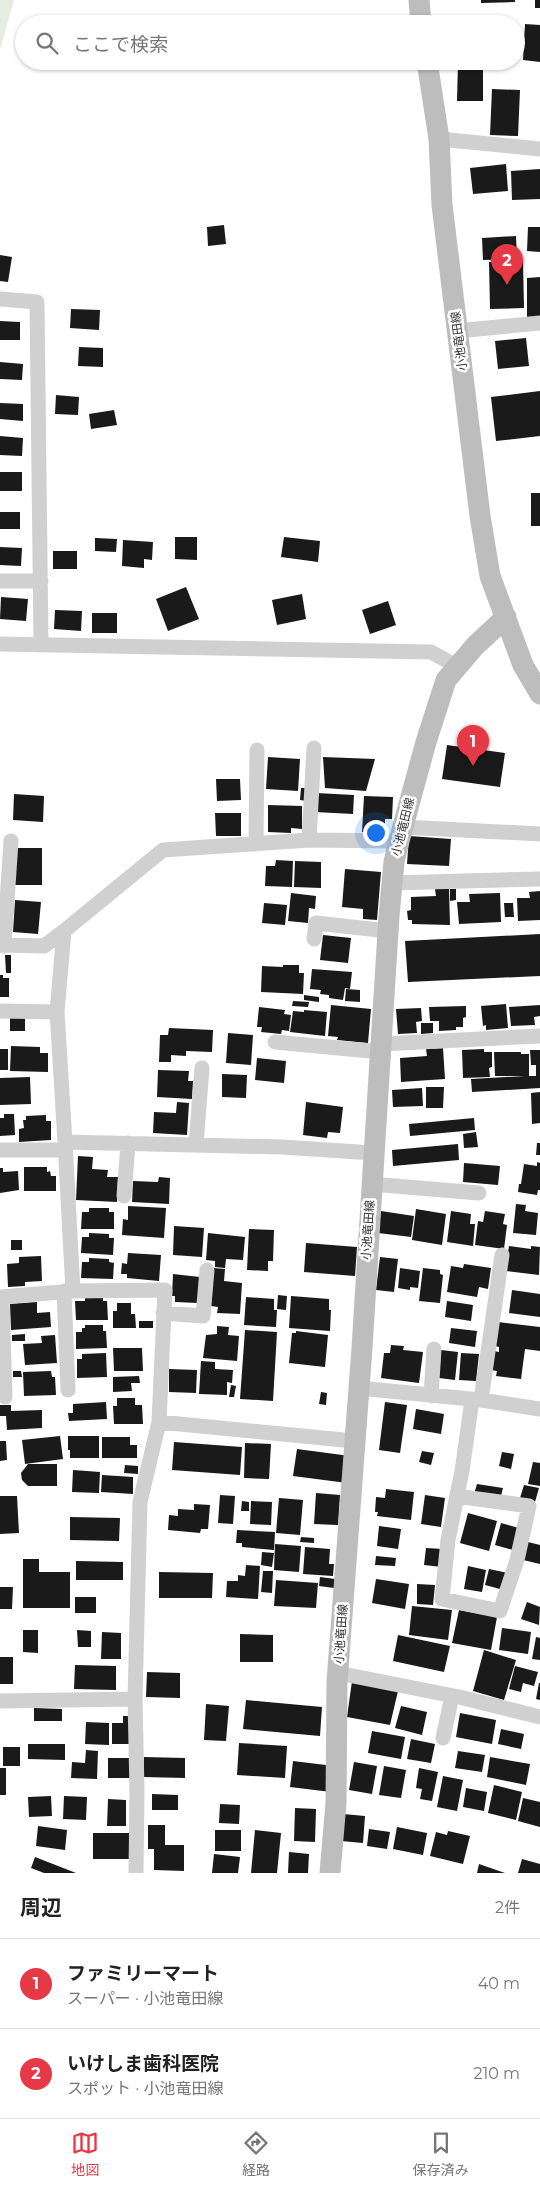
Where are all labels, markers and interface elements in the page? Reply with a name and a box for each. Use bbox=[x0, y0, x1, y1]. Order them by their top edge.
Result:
search box bbox=[15, 15, 525, 70]
icon: search bbox=[33, 29, 61, 57]
text: ここで検索 bbox=[73, 33, 168, 56]
pin: 2 bbox=[491, 244, 523, 285]
street label: 小池竜田線 bbox=[447, 310, 470, 372]
pin: 1 bbox=[457, 725, 489, 766]
street label: 小池竜田線 bbox=[388, 796, 417, 858]
your location bbox=[363, 820, 389, 846]
street label: 小池竜田線 bbox=[358, 1200, 377, 1260]
street label: 小池竜田線 bbox=[331, 1604, 350, 1664]
text: 周辺 bbox=[20, 1895, 62, 1920]
text: 2件 bbox=[495, 1898, 520, 1917]
text: ファミリーマート bbox=[67, 1962, 219, 1985]
text: 1 bbox=[33, 1974, 39, 1993]
text: 40 m bbox=[478, 1974, 520, 1993]
text: スーパー · 小池竜田線 bbox=[67, 1989, 223, 2008]
text: いけしま歯科医院 bbox=[67, 2052, 219, 2075]
text: 2 bbox=[31, 2064, 41, 2083]
text: 210 m bbox=[473, 2064, 520, 2083]
text: スポット · 小池竜田線 bbox=[67, 2079, 223, 2098]
tab: 地図 bbox=[71, 2129, 99, 2179]
tab: 経路 bbox=[242, 2129, 270, 2179]
tab: 保存済み bbox=[413, 2129, 469, 2179]

